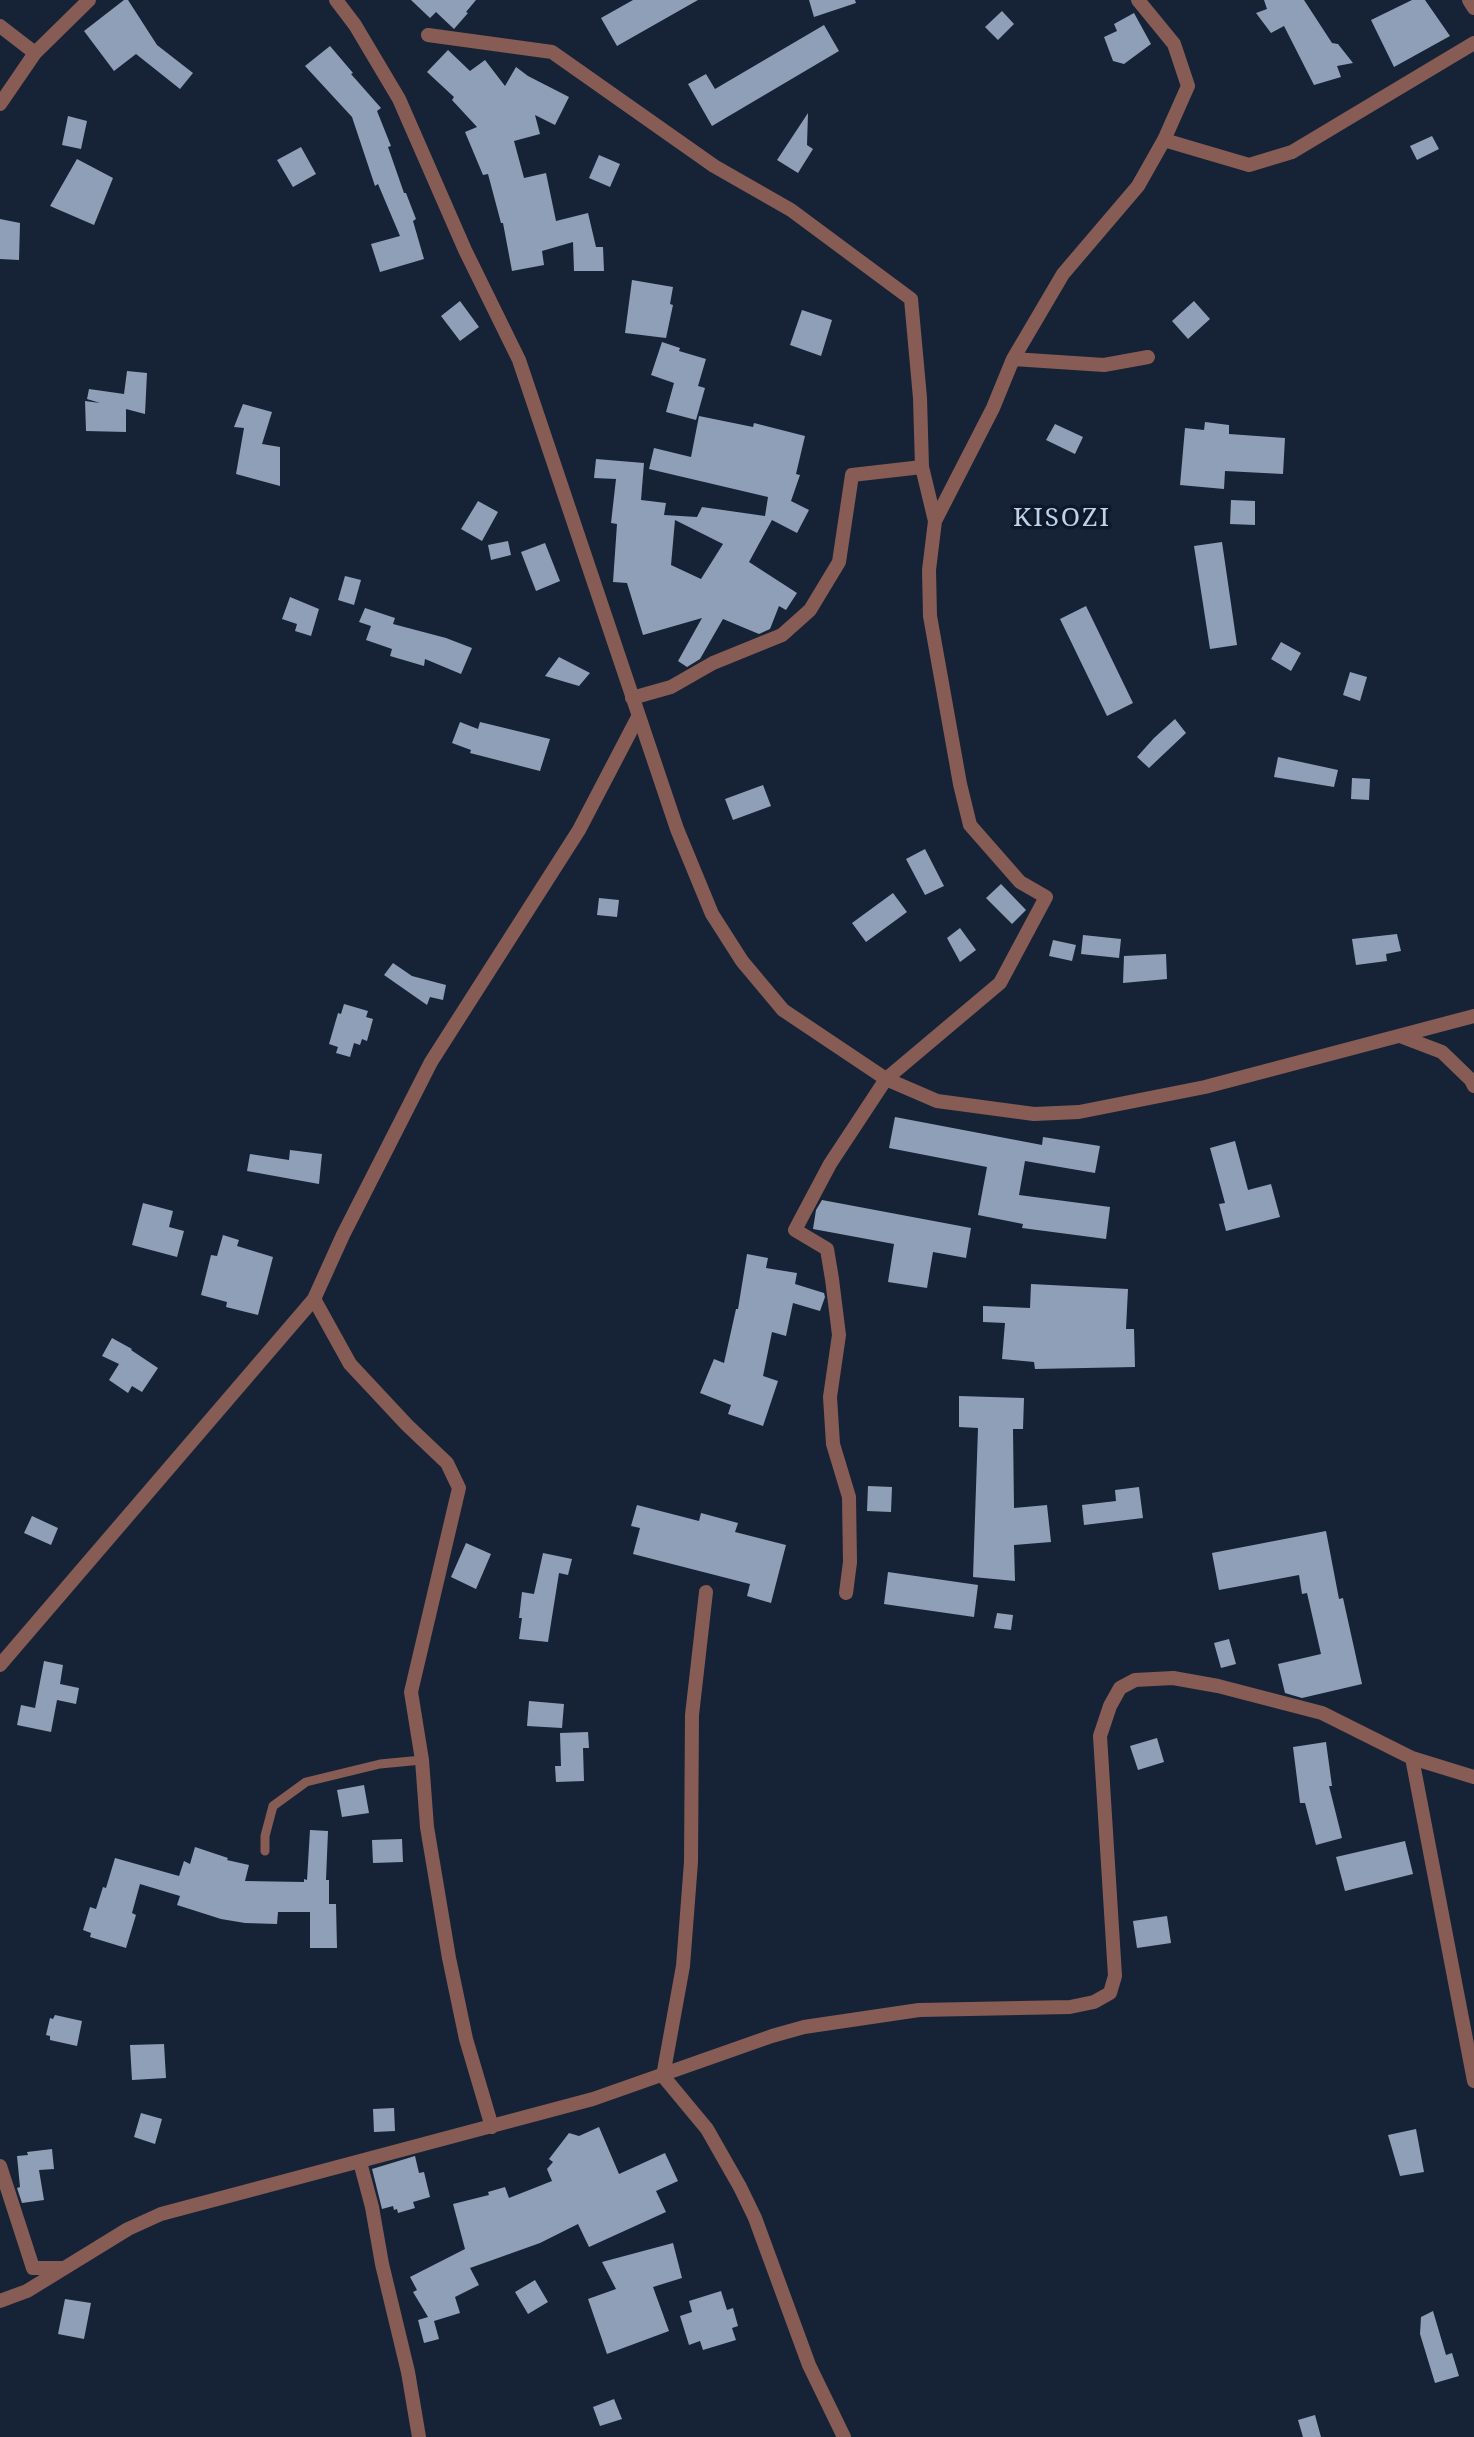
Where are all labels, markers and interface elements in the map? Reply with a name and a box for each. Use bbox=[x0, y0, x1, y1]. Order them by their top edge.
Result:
district label: KISOZI bbox=[1014, 503, 1110, 535]

